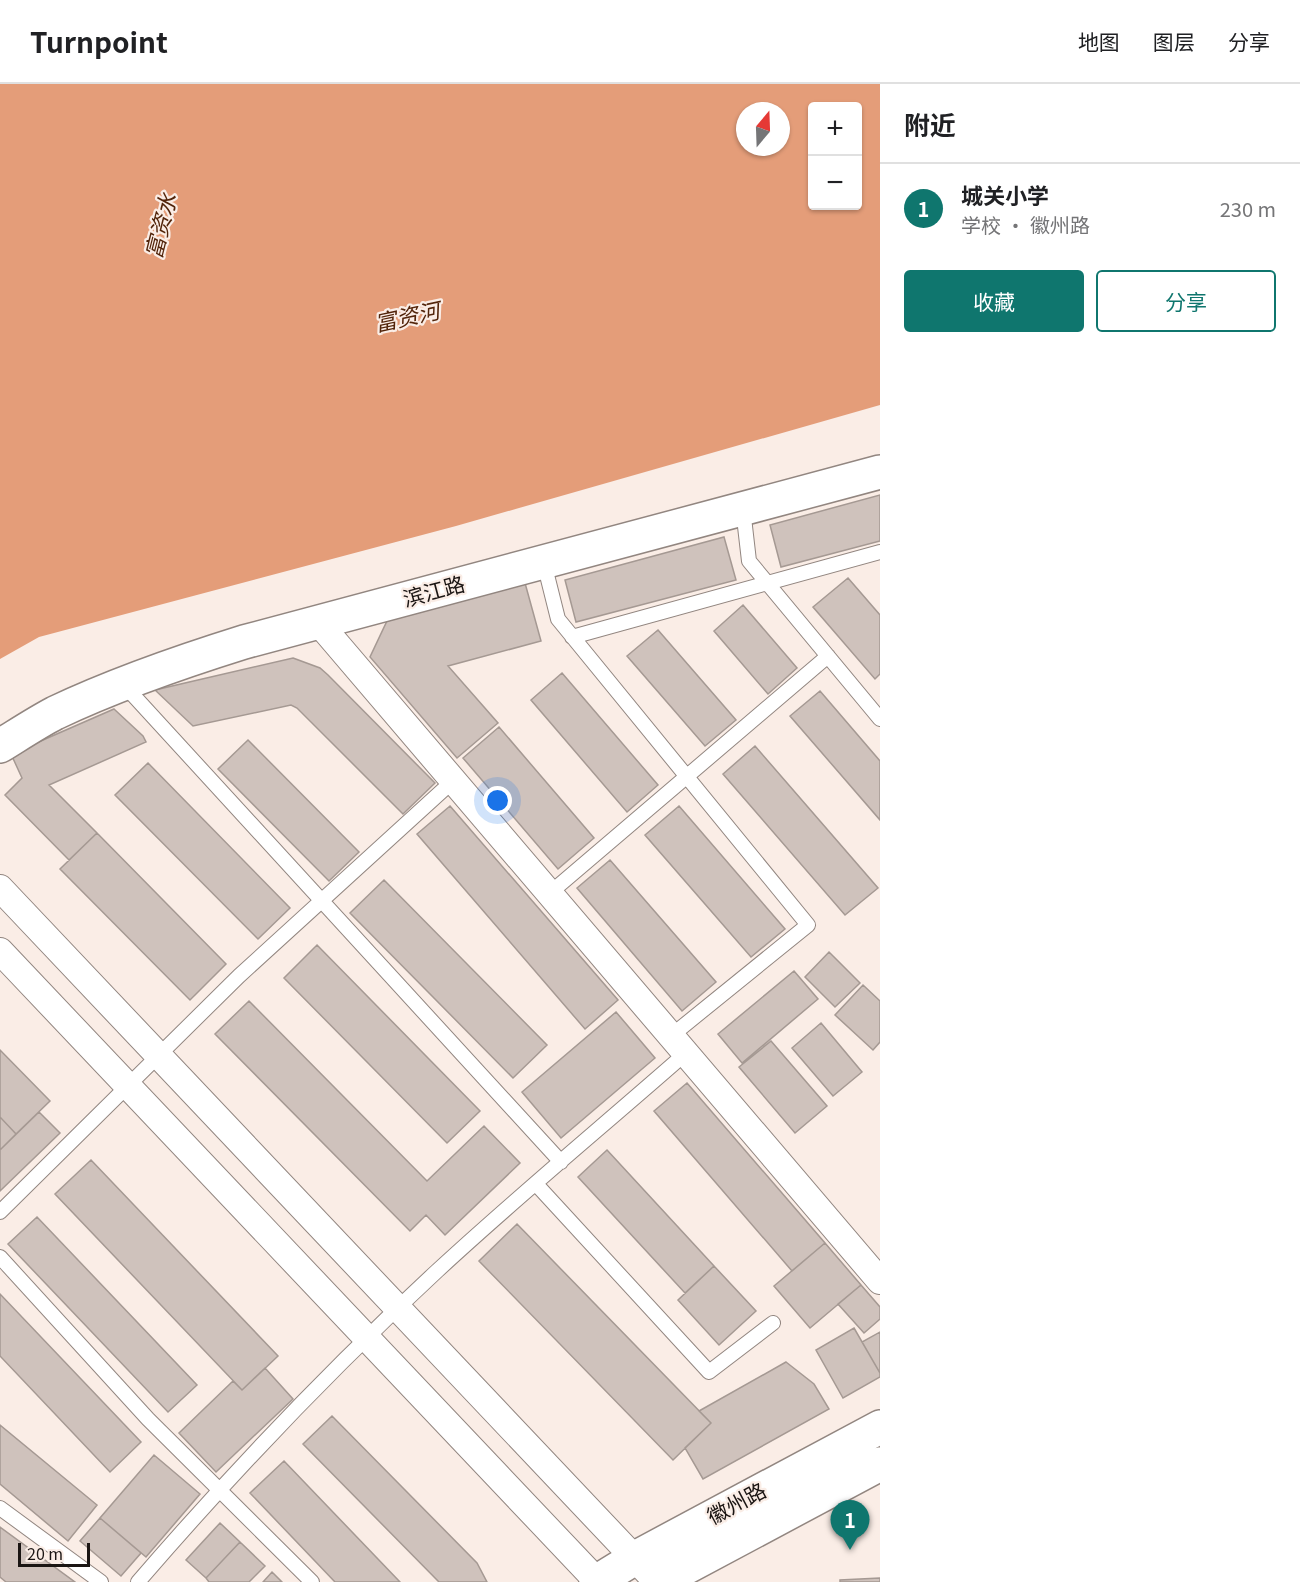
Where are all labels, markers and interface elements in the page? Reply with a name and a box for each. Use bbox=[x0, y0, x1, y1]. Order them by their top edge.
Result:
text: Turnpoint bbox=[30, 21, 168, 61]
text: 地图 bbox=[1078, 26, 1120, 56]
text: 图层 bbox=[1153, 26, 1195, 56]
text: 分享 bbox=[1228, 26, 1270, 56]
north arrow bbox=[736, 102, 790, 156]
map controls bbox=[808, 102, 862, 210]
button: + bbox=[808, 102, 862, 156]
text: 附近 bbox=[904, 105, 956, 142]
button: − bbox=[808, 156, 862, 210]
text: 城关小学 bbox=[961, 178, 1049, 210]
water label: 富资水 bbox=[136, 189, 183, 261]
text: 1 bbox=[918, 194, 929, 223]
text: 230 m bbox=[1220, 194, 1276, 223]
text: 学校 · 徽州路 bbox=[961, 210, 1090, 239]
button: 收藏 bbox=[904, 270, 1084, 332]
button: 分享 bbox=[1096, 270, 1276, 332]
water label: 富资河 bbox=[371, 292, 446, 338]
street label: 滨江路 bbox=[399, 567, 468, 613]
your location bbox=[483, 786, 512, 815]
street label: 徽州路 bbox=[701, 1474, 771, 1530]
pin: 1 bbox=[830, 1500, 870, 1550]
scale bar bbox=[18, 1540, 90, 1568]
text: 20 m bbox=[27, 1541, 63, 1565]

